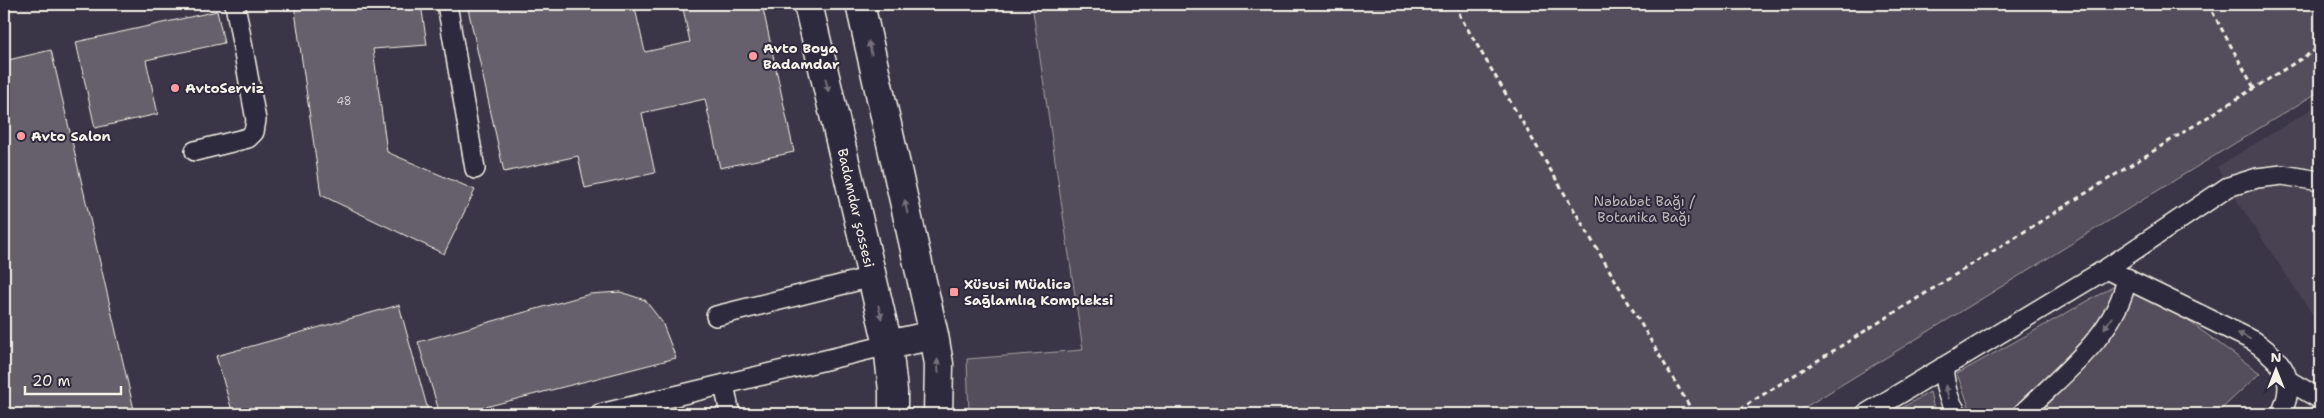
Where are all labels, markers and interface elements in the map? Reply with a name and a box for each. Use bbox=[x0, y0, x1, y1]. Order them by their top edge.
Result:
place label: Avto Boya Badamdar bbox=[763, 39, 840, 73]
one-way arrow bbox=[866, 41, 874, 56]
marker: Avto Boya Badamdar bbox=[747, 50, 759, 62]
one-way arrow bbox=[823, 78, 831, 93]
place label: AvtoServiz bbox=[185, 79, 265, 97]
marker: AvtoServiz bbox=[169, 82, 181, 94]
house number: 48 bbox=[336, 94, 352, 109]
place label: Avto Salon bbox=[31, 127, 111, 145]
marker: Avto Salon bbox=[15, 130, 27, 142]
street label: Badamdar şossesi bbox=[834, 147, 878, 269]
park label: Nəbabət Bağı / Botanika Bağı bbox=[1594, 192, 1695, 226]
one-way arrow bbox=[901, 198, 909, 214]
place label: Xüsusi Müalicə Sağlamlıq Kompleksi bbox=[964, 275, 1113, 309]
marker: Xüsusi Müalicə Sağlamlıq Kompleksi bbox=[948, 286, 960, 298]
one-way arrow bbox=[876, 304, 884, 319]
one-way arrow bbox=[2103, 316, 2113, 329]
one-way arrow bbox=[2236, 331, 2251, 340]
north arrow bbox=[2252, 346, 2302, 396]
text: N bbox=[2270, 348, 2282, 366]
one-way arrow bbox=[934, 357, 942, 373]
scale bar bbox=[25, 363, 121, 395]
text: 20 m bbox=[32, 371, 71, 391]
one-way arrow bbox=[1943, 384, 1951, 399]

